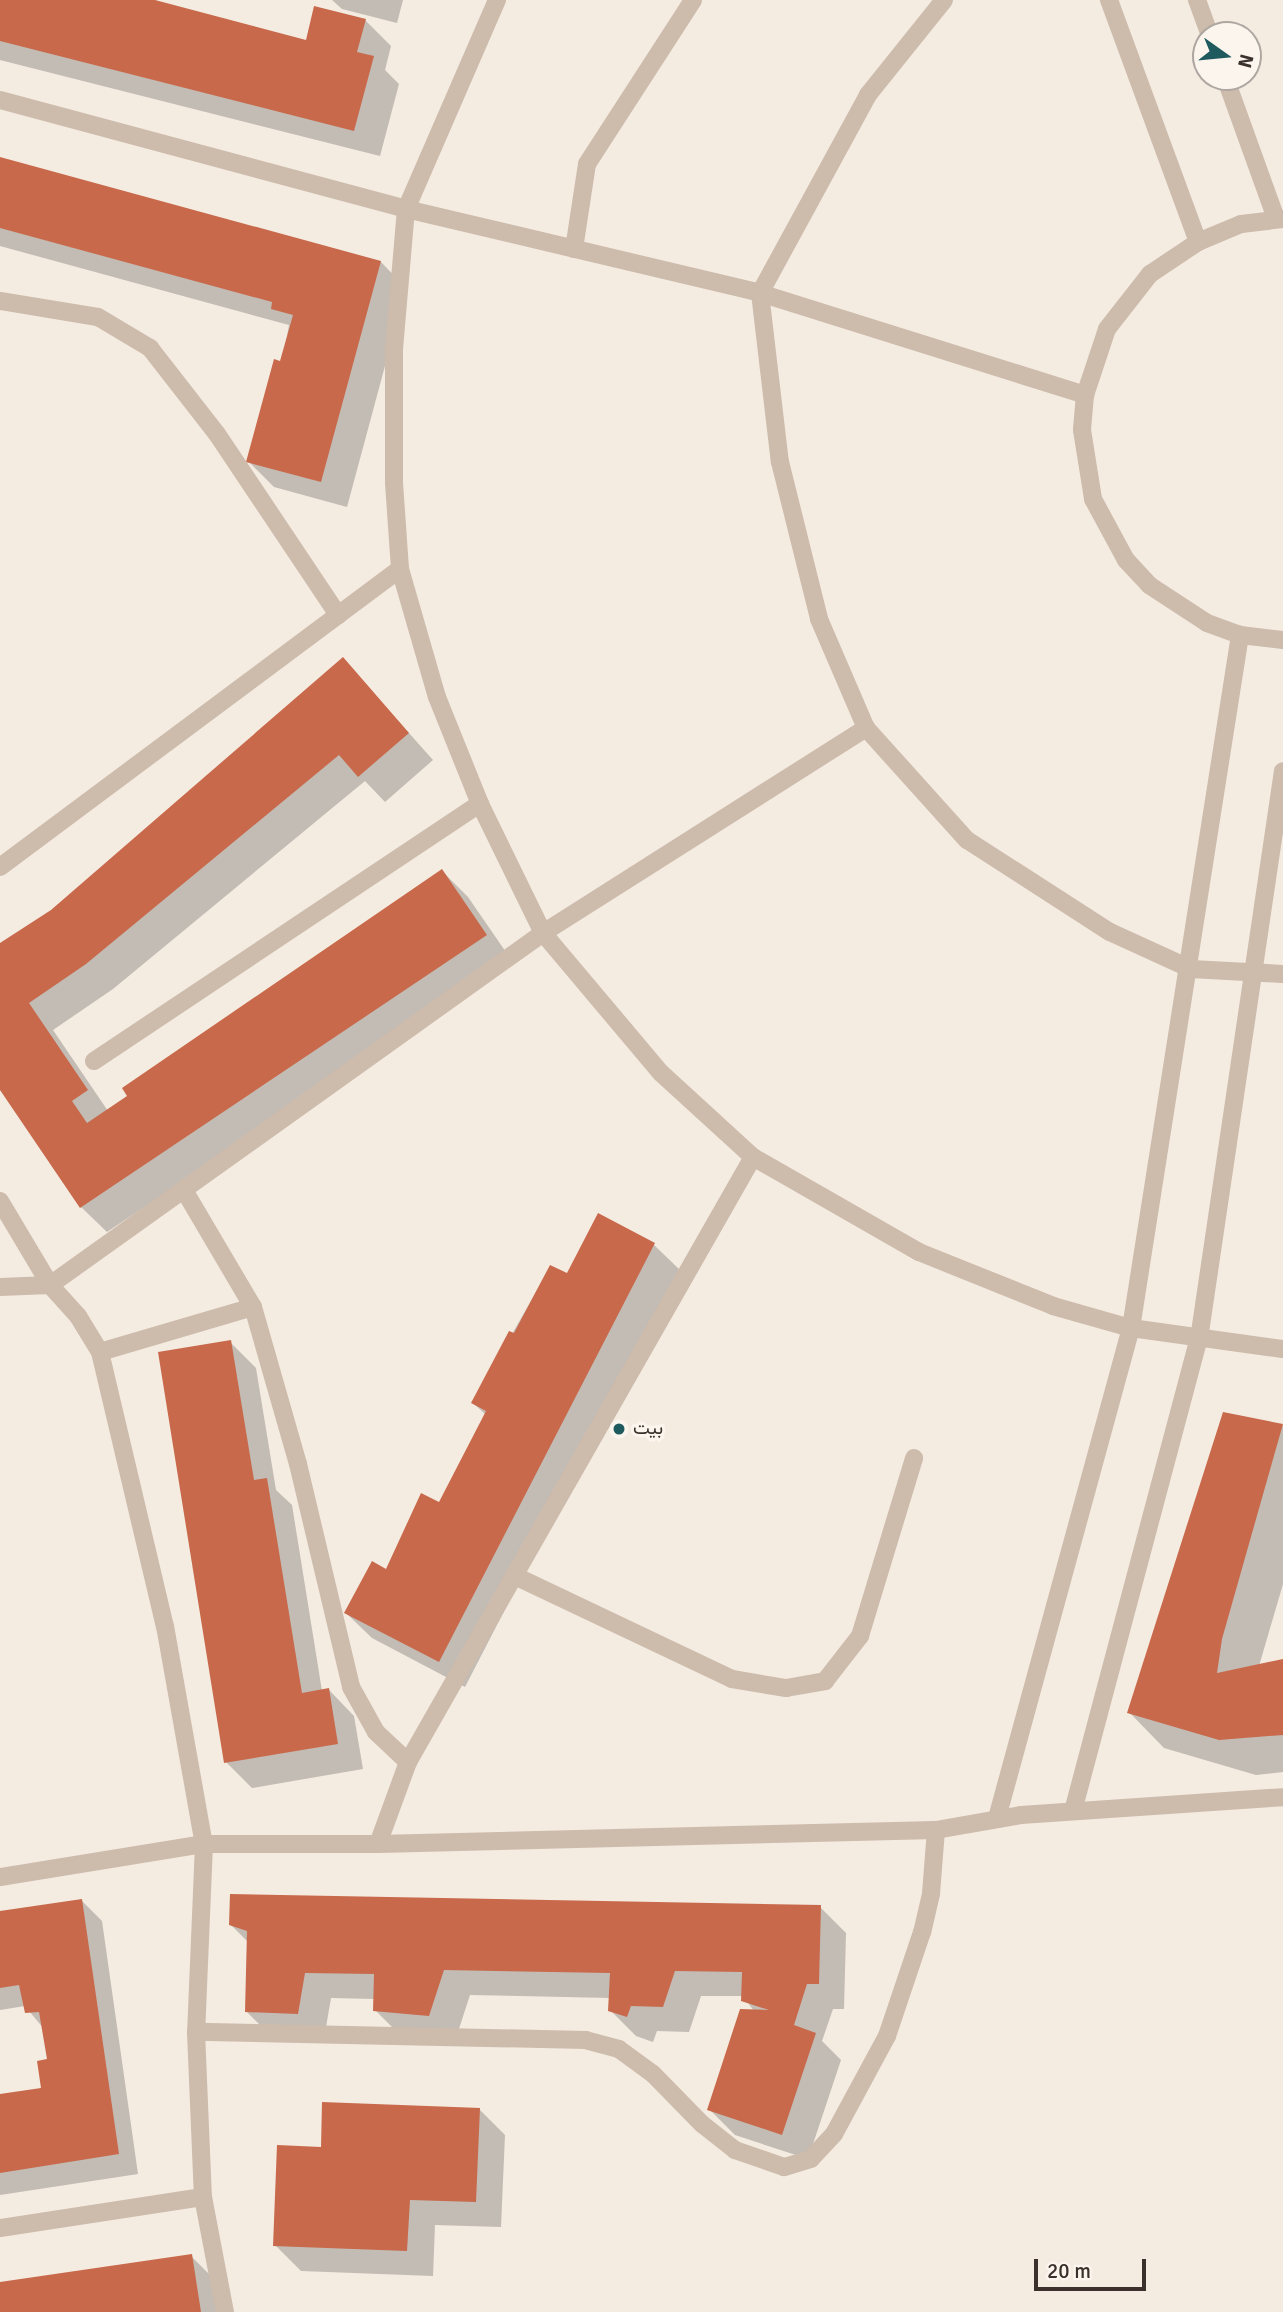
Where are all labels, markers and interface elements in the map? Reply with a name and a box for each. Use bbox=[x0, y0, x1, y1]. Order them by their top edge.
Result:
north arrow bbox=[1192, 21, 1262, 91]
text: N bbox=[1232, 51, 1259, 70]
place label: بيت bbox=[633, 1418, 663, 1440]
marker: بيت bbox=[611, 1421, 627, 1437]
scale bar bbox=[1038, 2246, 1150, 2290]
text: 20 m bbox=[1047, 2258, 1091, 2284]

